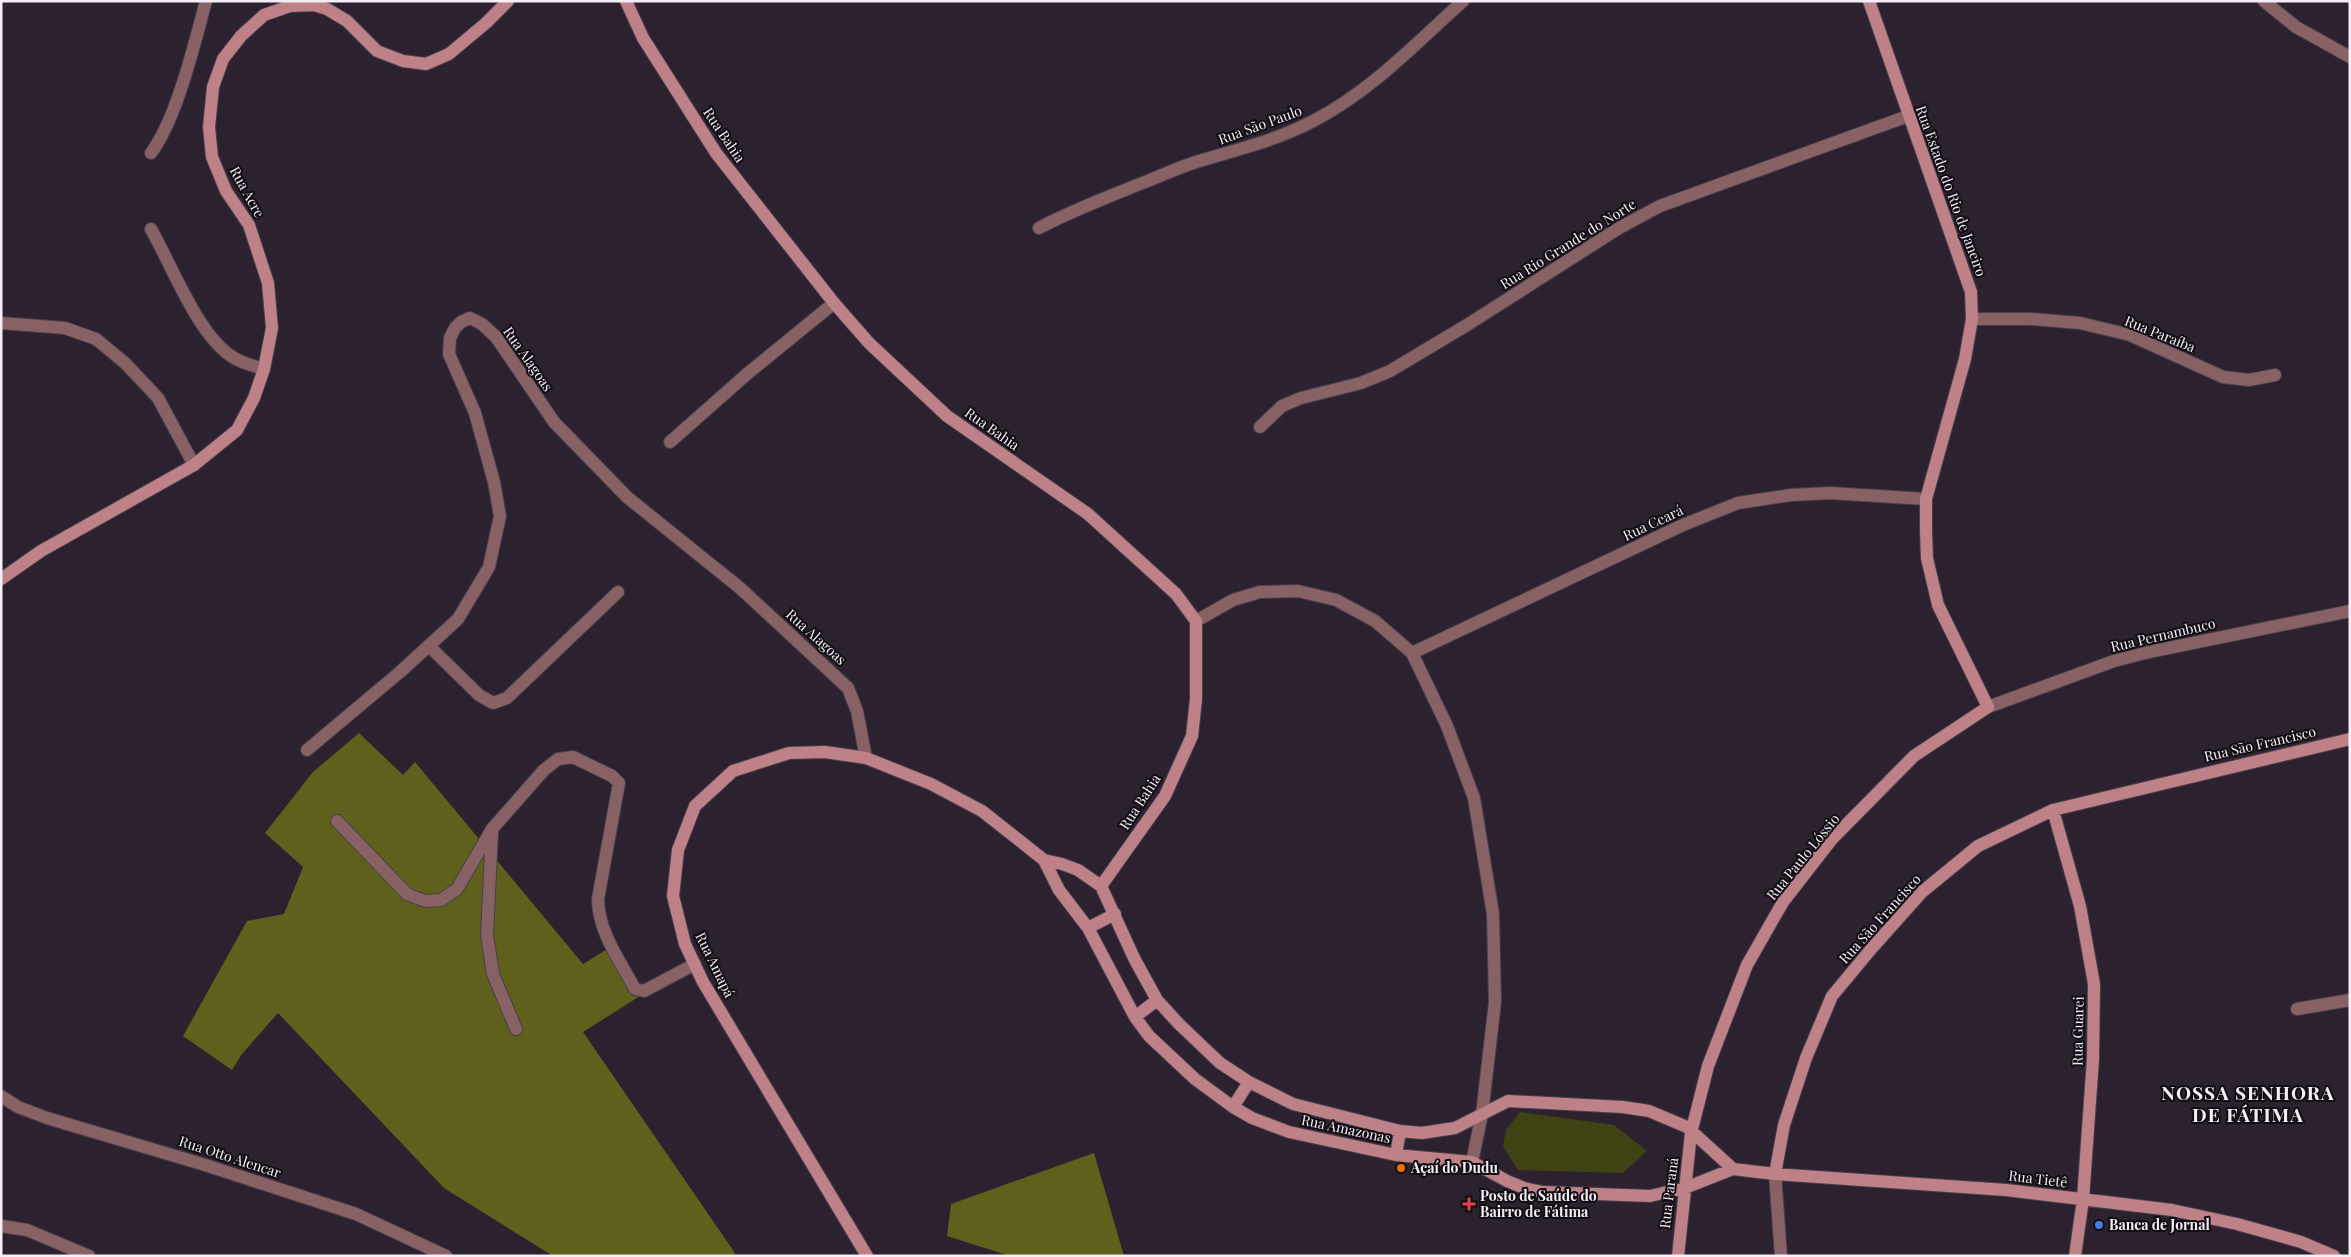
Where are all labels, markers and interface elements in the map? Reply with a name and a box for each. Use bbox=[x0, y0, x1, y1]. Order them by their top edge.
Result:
street label: Rua São Paulo bbox=[1215, 100, 1305, 148]
street label: Rua Estado do Rio de Janeiro bbox=[1912, 103, 1991, 279]
street label: Rua Bahia bbox=[699, 104, 750, 166]
street label: Rua Acre bbox=[226, 163, 269, 221]
street label: Rua Rio Grande do Norte bbox=[1496, 194, 1639, 293]
street label: Rua Paraíba bbox=[2122, 311, 2198, 356]
street label: Rua Alagoas bbox=[499, 323, 558, 395]
street label: Rua Bahia bbox=[961, 403, 1023, 454]
street label: Rua Ceará bbox=[1620, 500, 1686, 545]
street label: Rua Alagoas bbox=[782, 604, 851, 669]
street label: Rua Pernambuco bbox=[2109, 613, 2218, 656]
street label: Rua São Francisco bbox=[2202, 721, 2318, 766]
street label: Rua Bahia bbox=[1115, 770, 1165, 833]
street label: Rua Paulo Lóssio bbox=[1762, 809, 1844, 904]
street label: Rua São Francisco bbox=[1834, 870, 1925, 968]
street label: Rua Amapá bbox=[691, 929, 739, 1001]
street label: Rua Guarei bbox=[2067, 996, 2088, 1066]
district label: NOSSA SENHORA DE FÁTIMA bbox=[2161, 1079, 2335, 1127]
street label: Rua Amazonas bbox=[1300, 1110, 1393, 1147]
street label: Rua Otto Alencar bbox=[177, 1131, 284, 1182]
street label: Rua Paraná bbox=[1655, 1156, 1682, 1229]
place label: Açaí do Dudu bbox=[1410, 1158, 1498, 1177]
marker: Açaí do Dudu bbox=[1395, 1162, 1407, 1174]
street label: Rua Tietê bbox=[2008, 1165, 2069, 1192]
place label: Posto de Saúde do Bairro de Fátima bbox=[1480, 1186, 1597, 1221]
marker: Posto de Saúde do Bairro de Fátima bbox=[1462, 1197, 1476, 1211]
place label: Banca de Jornal bbox=[2109, 1215, 2210, 1234]
marker: Banca de Jornal bbox=[2093, 1219, 2105, 1231]

